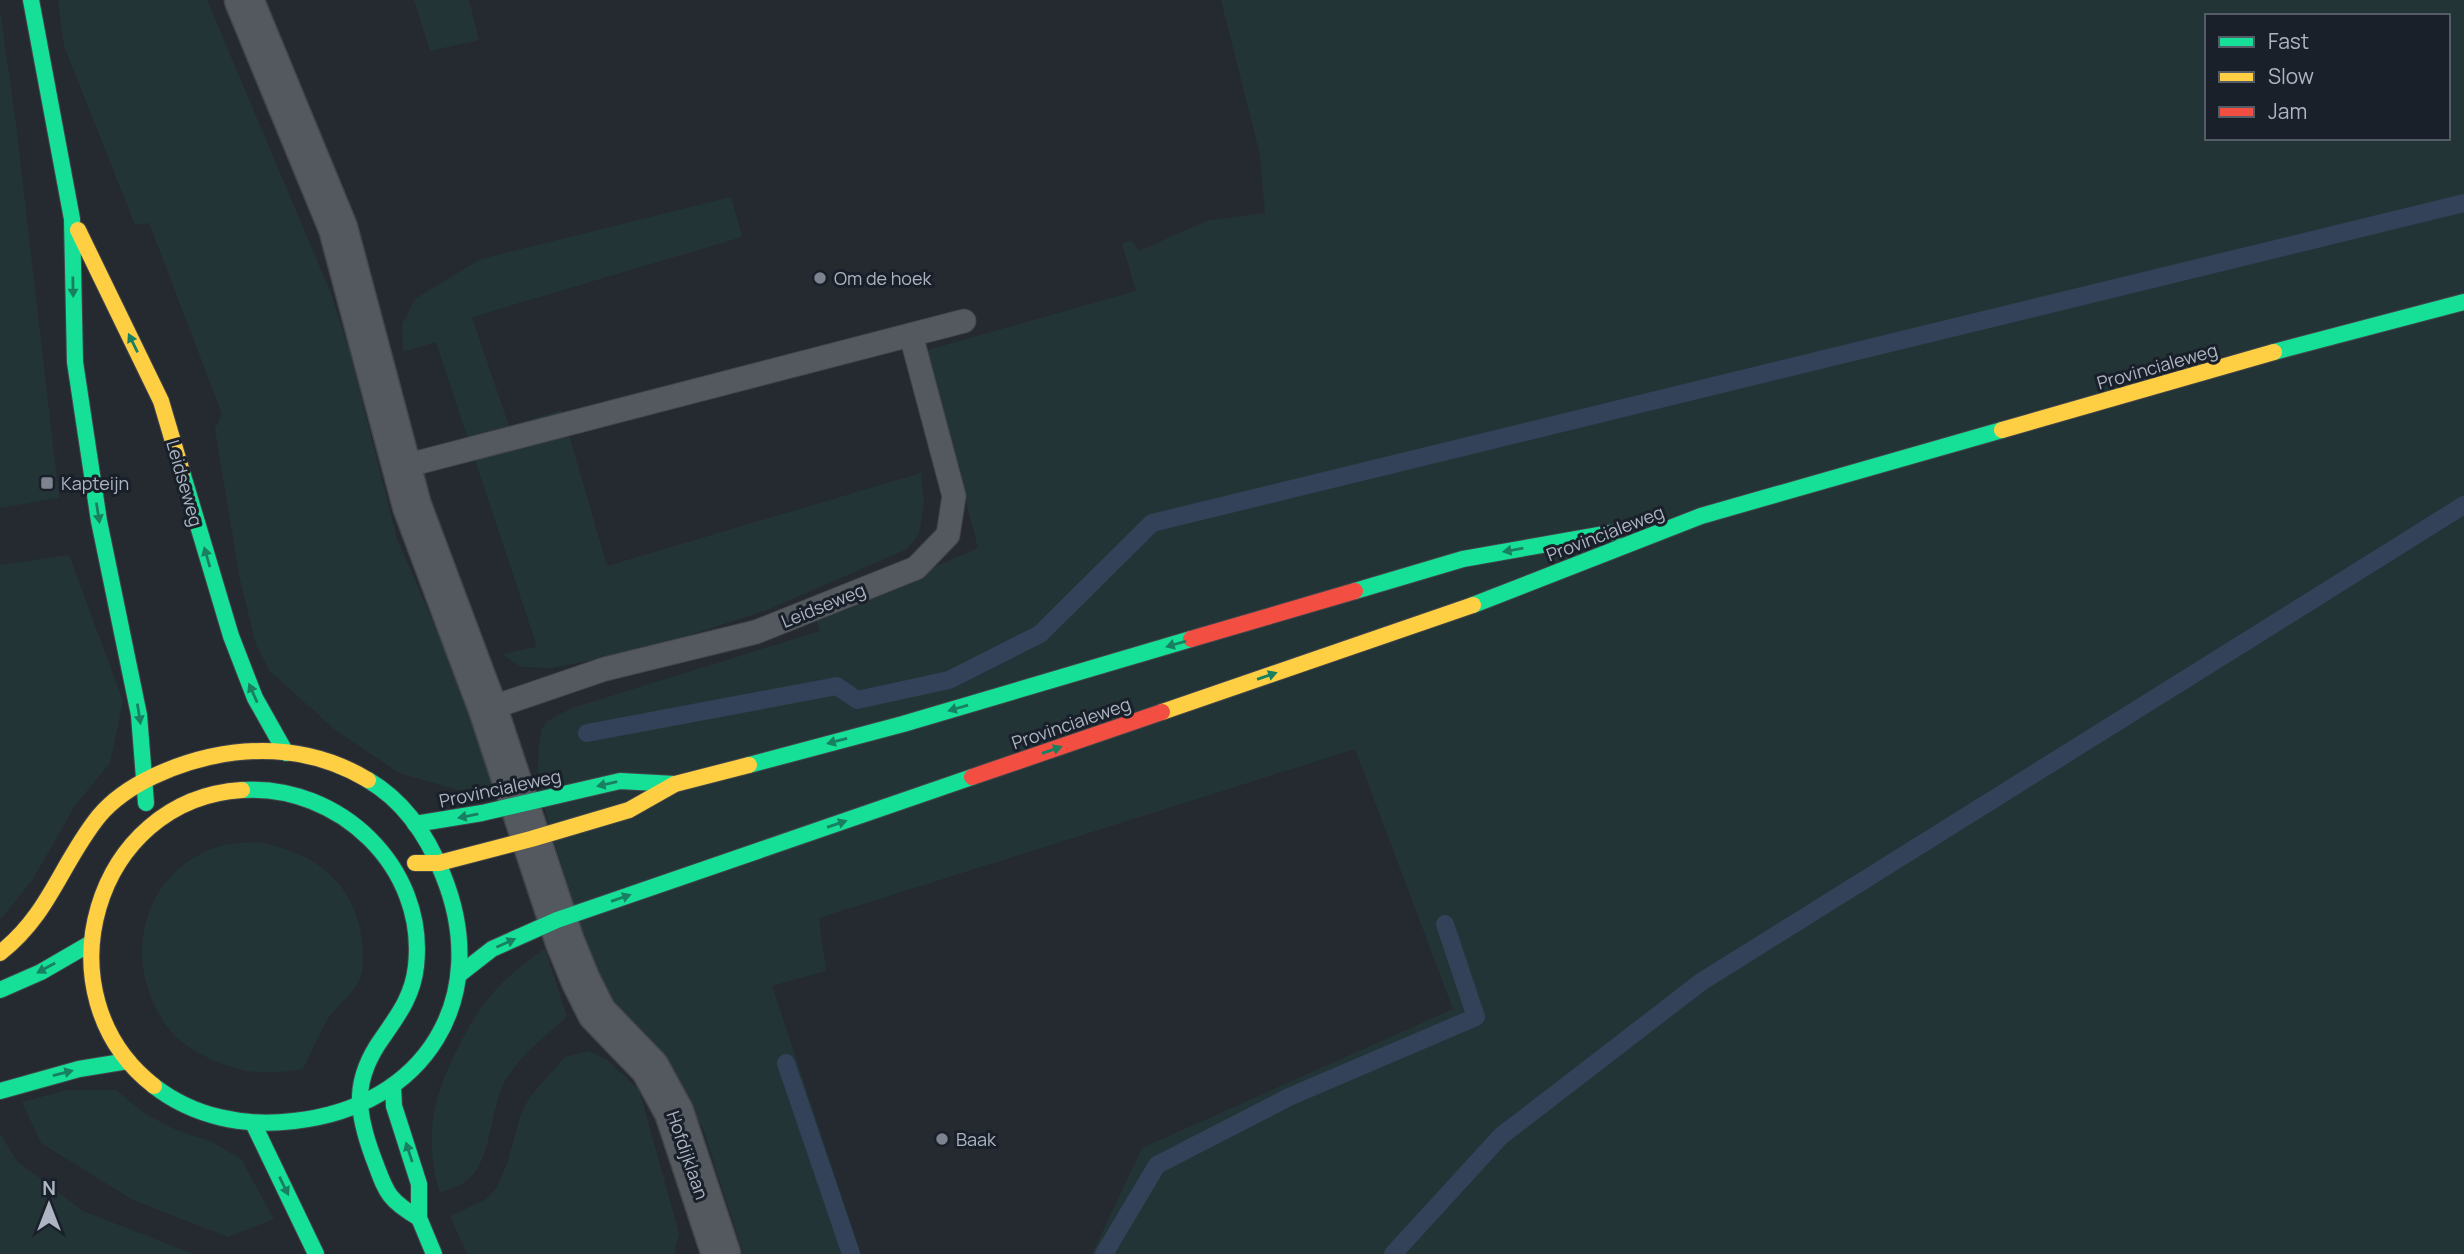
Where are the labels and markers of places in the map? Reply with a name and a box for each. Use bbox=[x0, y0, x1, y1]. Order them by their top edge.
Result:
place label: Om de hoek bbox=[834, 266, 933, 290]
marker: Om de hoek bbox=[812, 270, 828, 286]
place label: Kapteijn bbox=[61, 471, 129, 495]
marker: Kapteijn bbox=[39, 475, 55, 491]
place label: Baak bbox=[956, 1127, 997, 1151]
marker: Baak bbox=[934, 1131, 950, 1147]

